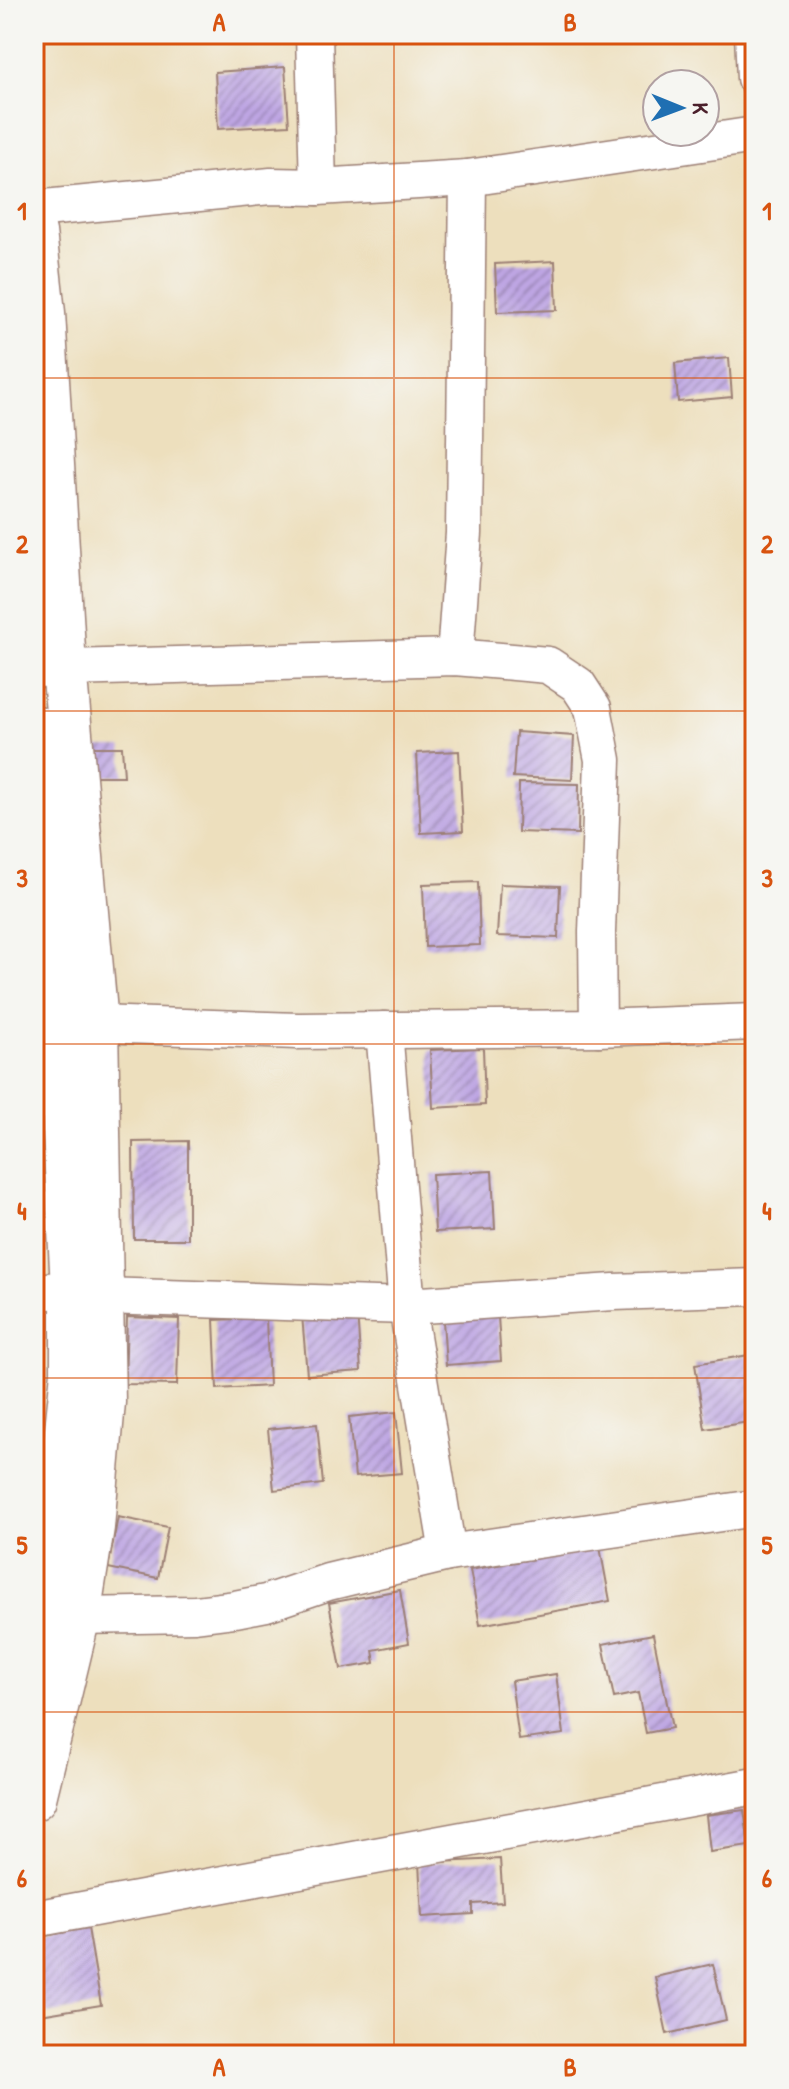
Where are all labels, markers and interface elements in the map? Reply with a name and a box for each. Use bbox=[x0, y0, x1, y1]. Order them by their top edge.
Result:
text: A bbox=[213, 4, 226, 39]
text: B bbox=[563, 4, 577, 39]
north arrow bbox=[641, 68, 721, 148]
text: K bbox=[686, 102, 716, 115]
text: 1 bbox=[17, 193, 27, 228]
text: 1 bbox=[762, 193, 772, 228]
text: 2 bbox=[16, 526, 29, 561]
text: 2 bbox=[761, 526, 774, 561]
text: 3 bbox=[16, 860, 28, 895]
text: 3 bbox=[761, 860, 773, 895]
text: 4 bbox=[17, 1193, 27, 1228]
text: 4 bbox=[762, 1193, 772, 1228]
text: 5 bbox=[17, 1527, 28, 1562]
text: 5 bbox=[762, 1527, 773, 1562]
text: 6 bbox=[17, 1860, 28, 1895]
text: 6 bbox=[762, 1860, 773, 1895]
text: A bbox=[213, 2049, 226, 2084]
text: B bbox=[563, 2049, 577, 2084]

